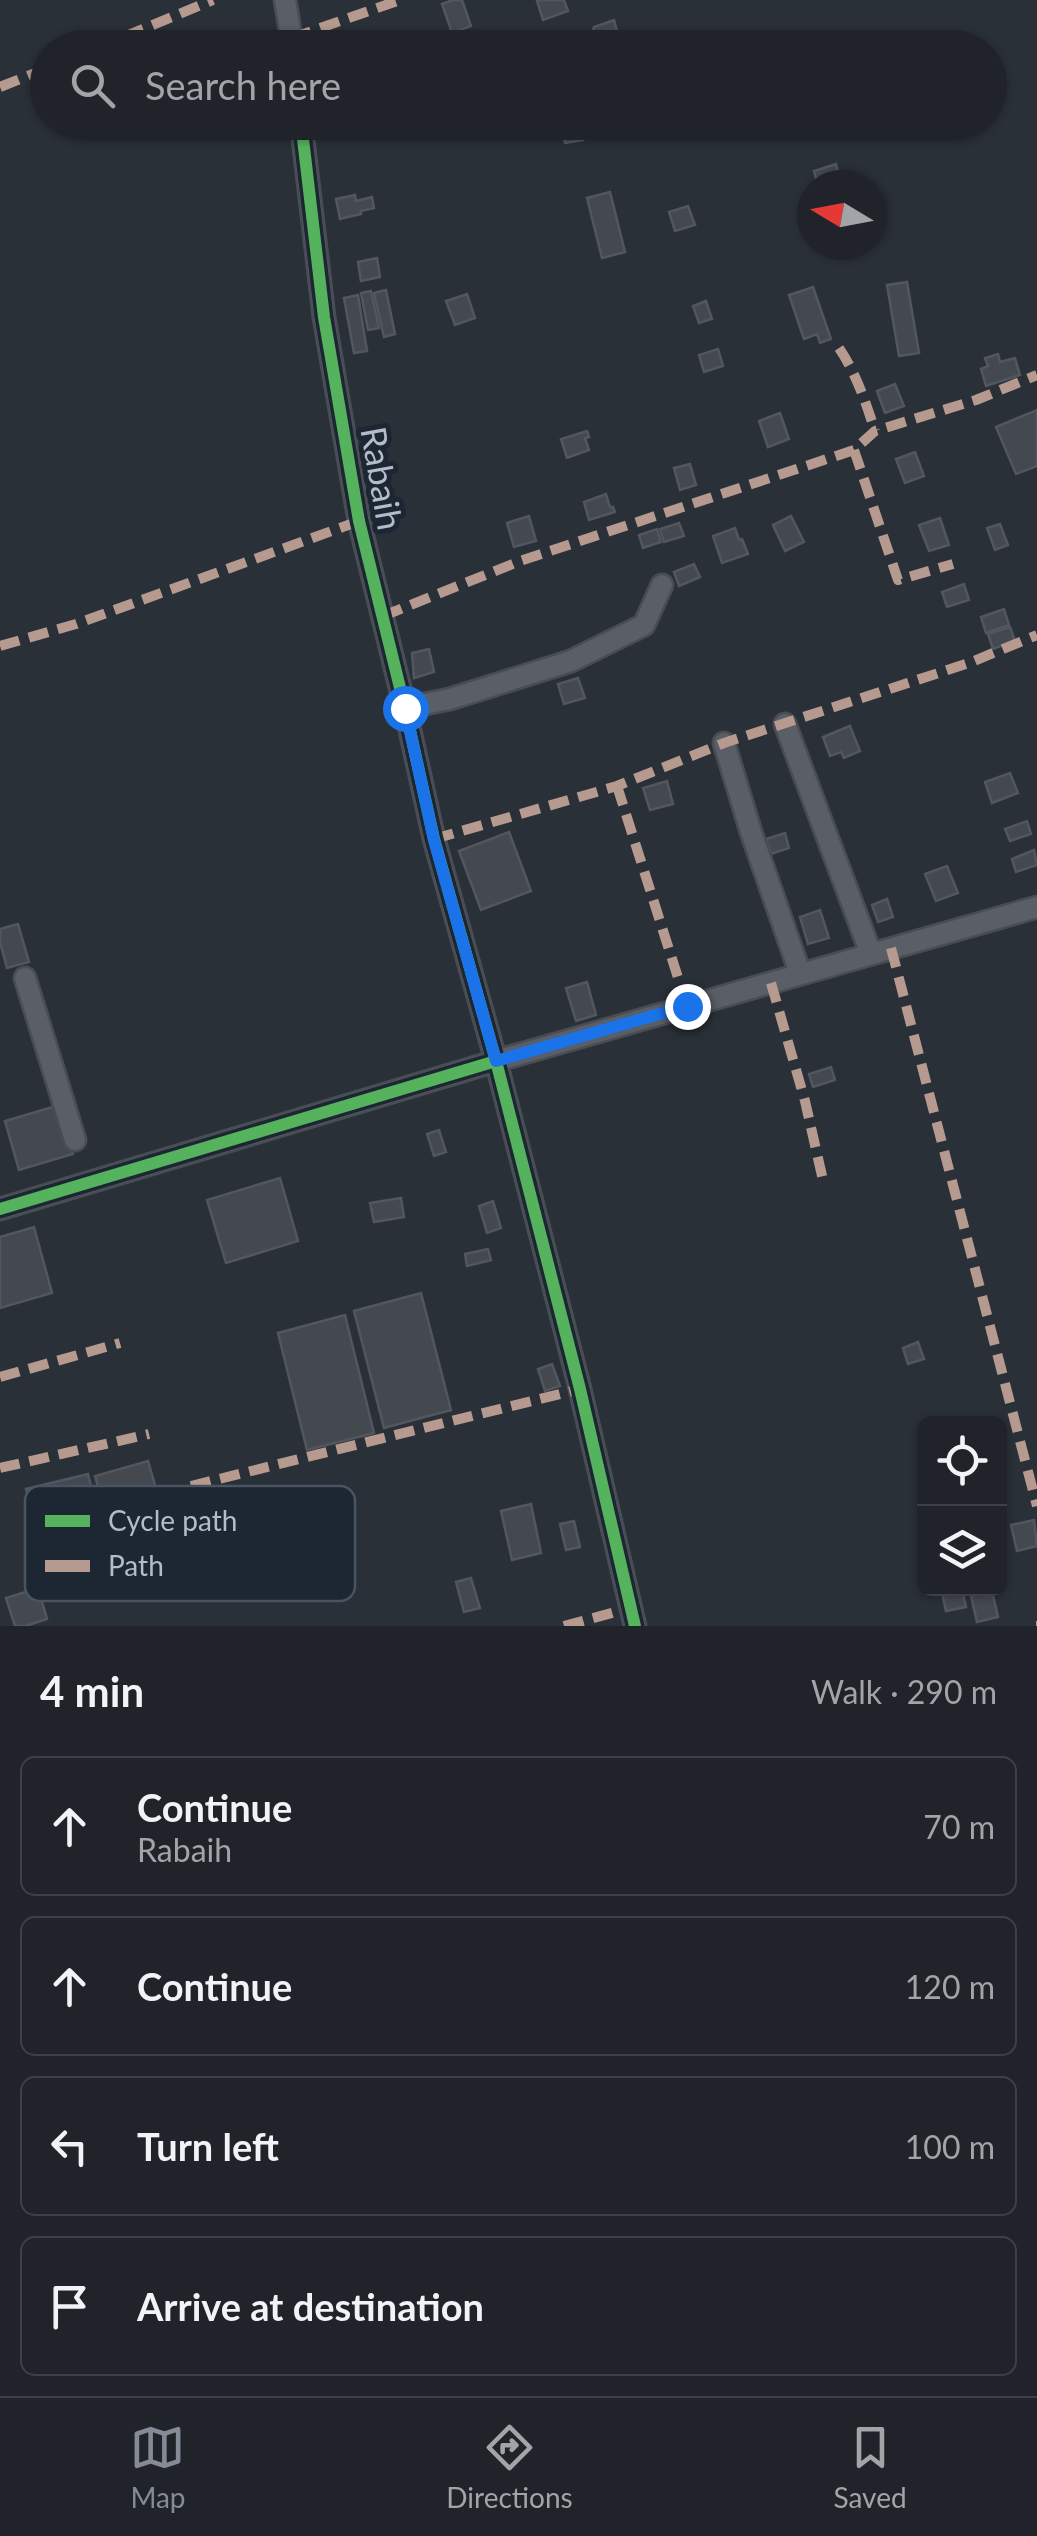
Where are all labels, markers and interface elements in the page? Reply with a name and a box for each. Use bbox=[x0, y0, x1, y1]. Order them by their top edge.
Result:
search box bbox=[30, 30, 1007, 140]
icon: search bbox=[65, 58, 120, 113]
text: Search here bbox=[145, 62, 341, 108]
north arrow bbox=[797, 170, 887, 260]
street label: Rabaih bbox=[353, 423, 413, 533]
route start bbox=[383, 686, 429, 732]
route end bbox=[665, 984, 711, 1030]
map controls bbox=[917, 1416, 1007, 1596]
button: locate bbox=[917, 1416, 1007, 1506]
legend bbox=[25, 1486, 355, 1601]
text: Cycle path bbox=[108, 1503, 237, 1537]
button: layers bbox=[917, 1506, 1007, 1596]
text: Path bbox=[108, 1548, 164, 1582]
text: 4 min bbox=[40, 1666, 144, 1716]
text: Walk · 290 m bbox=[811, 1672, 997, 1711]
text: Continue bbox=[137, 1784, 292, 1830]
icon: ahead bbox=[42, 1799, 97, 1854]
text: 70 m bbox=[923, 1807, 995, 1846]
text: Rabaih bbox=[137, 1830, 232, 1869]
icon: ahead bbox=[42, 1959, 97, 2014]
text: Continue bbox=[137, 1963, 292, 2009]
text: 120 m bbox=[905, 1967, 995, 2006]
icon: left bbox=[42, 2119, 97, 2174]
text: Turn left bbox=[137, 2123, 279, 2169]
text: 100 m bbox=[905, 2127, 995, 2166]
icon: arrive bbox=[42, 2279, 97, 2334]
text: Arrive at destination bbox=[137, 2283, 484, 2329]
tab: Map bbox=[130, 2420, 186, 2514]
tab: Directions bbox=[446, 2420, 573, 2514]
tab: Saved bbox=[833, 2420, 907, 2514]

